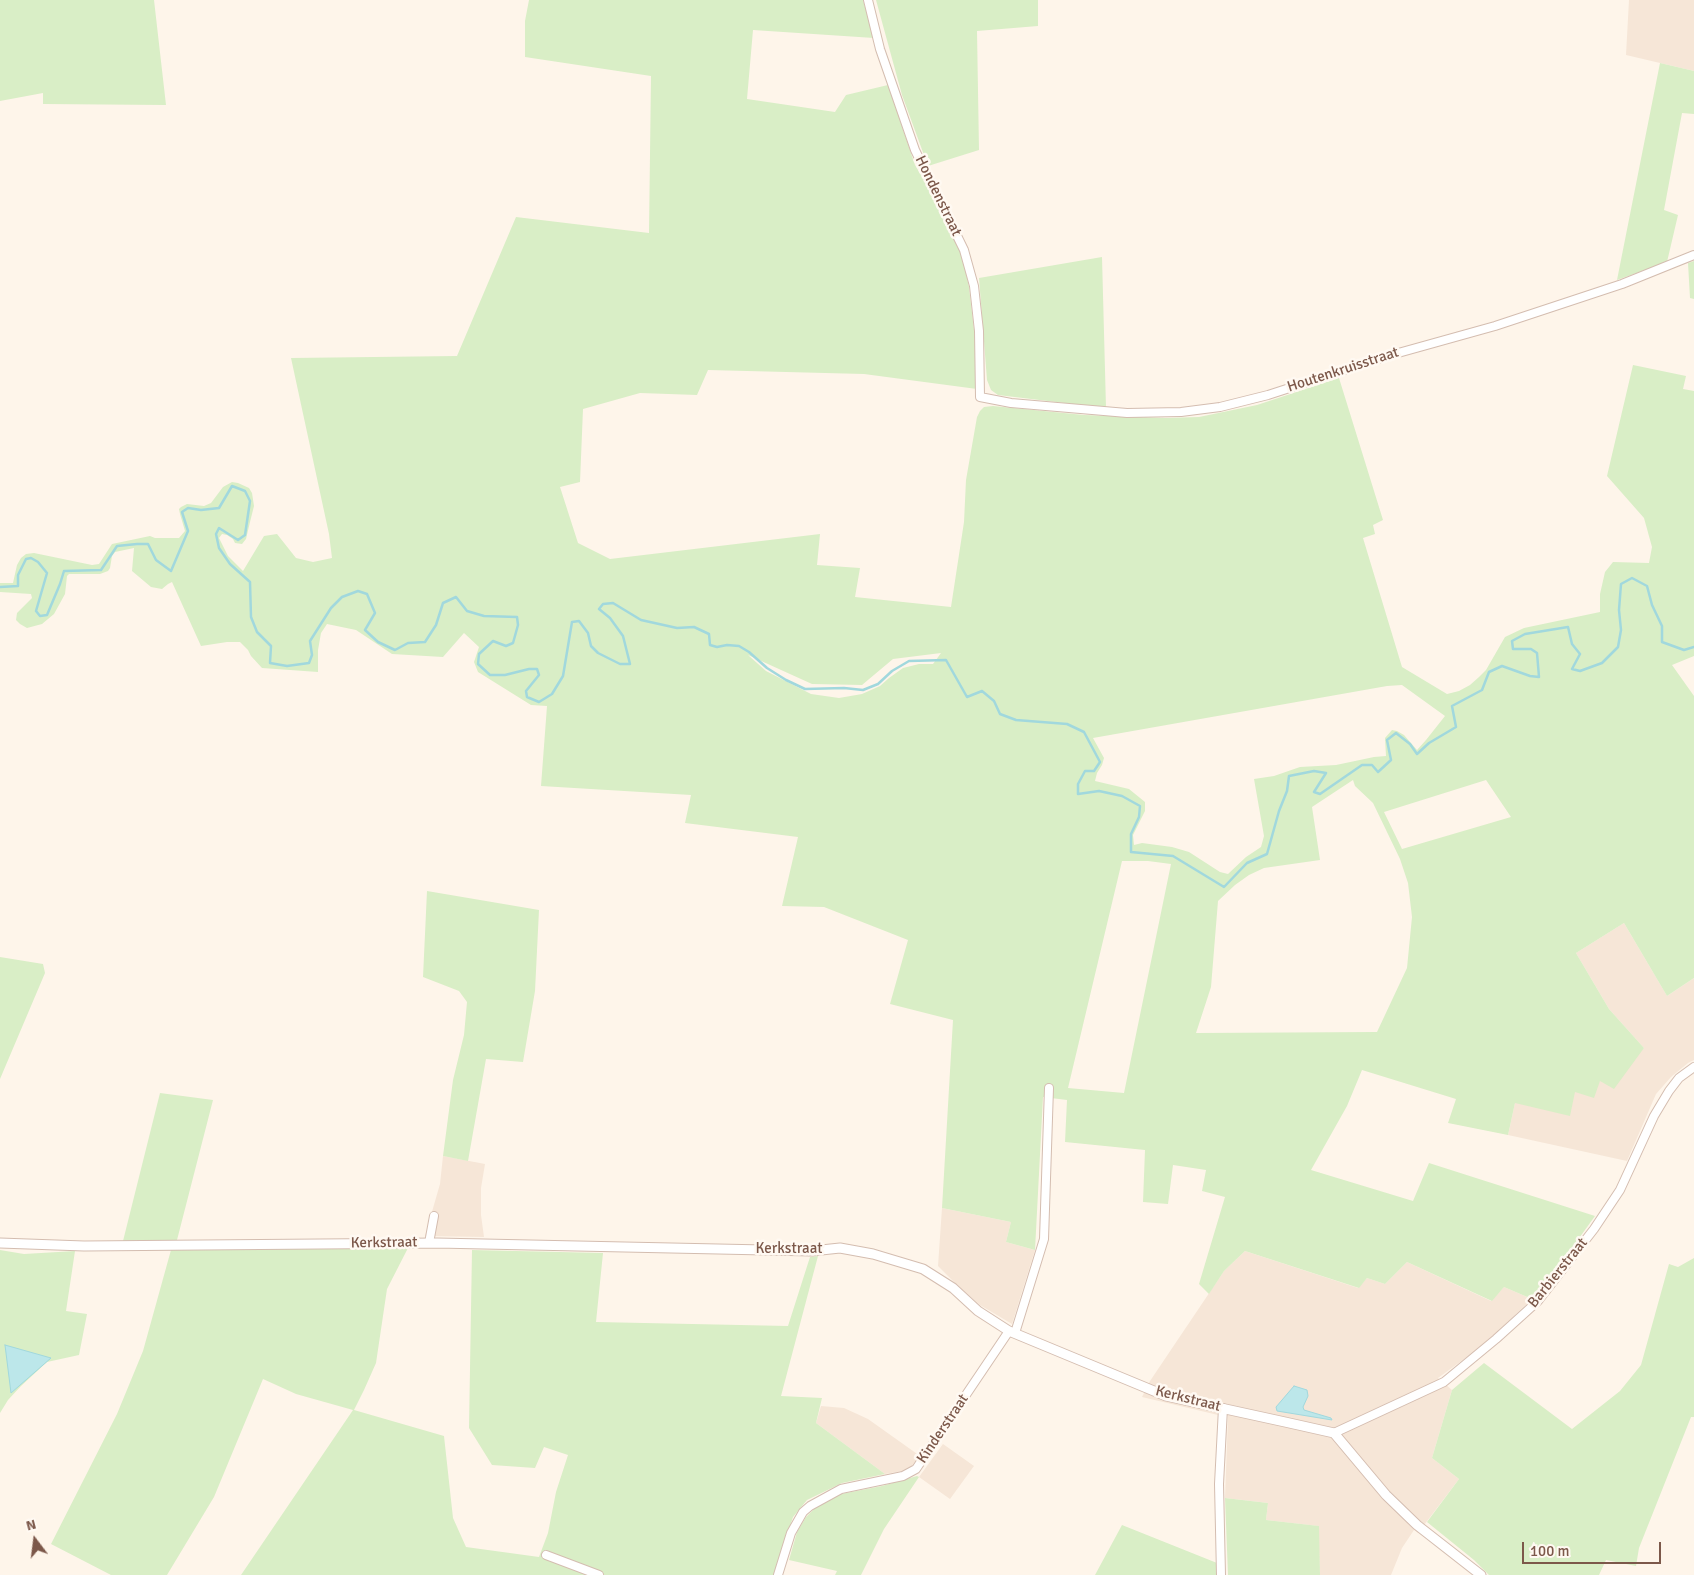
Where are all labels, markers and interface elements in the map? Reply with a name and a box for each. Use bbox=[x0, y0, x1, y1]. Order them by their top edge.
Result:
street label: Hondenstraat bbox=[911, 153, 965, 239]
street label: Houtenkruisstraat bbox=[1285, 343, 1401, 397]
street label: Kerkstraat bbox=[350, 1233, 418, 1253]
street label: Barbierstraat bbox=[1524, 1234, 1592, 1312]
street label: Kerkstraat bbox=[756, 1240, 822, 1258]
street label: Kerkstraat bbox=[1153, 1382, 1223, 1416]
street label: Kinderstraat bbox=[913, 1391, 973, 1467]
north arrow bbox=[10, 1515, 60, 1565]
text: N bbox=[24, 1516, 38, 1535]
scale bar bbox=[1524, 1532, 1663, 1564]
text: 100 m bbox=[1530, 1542, 1570, 1560]

